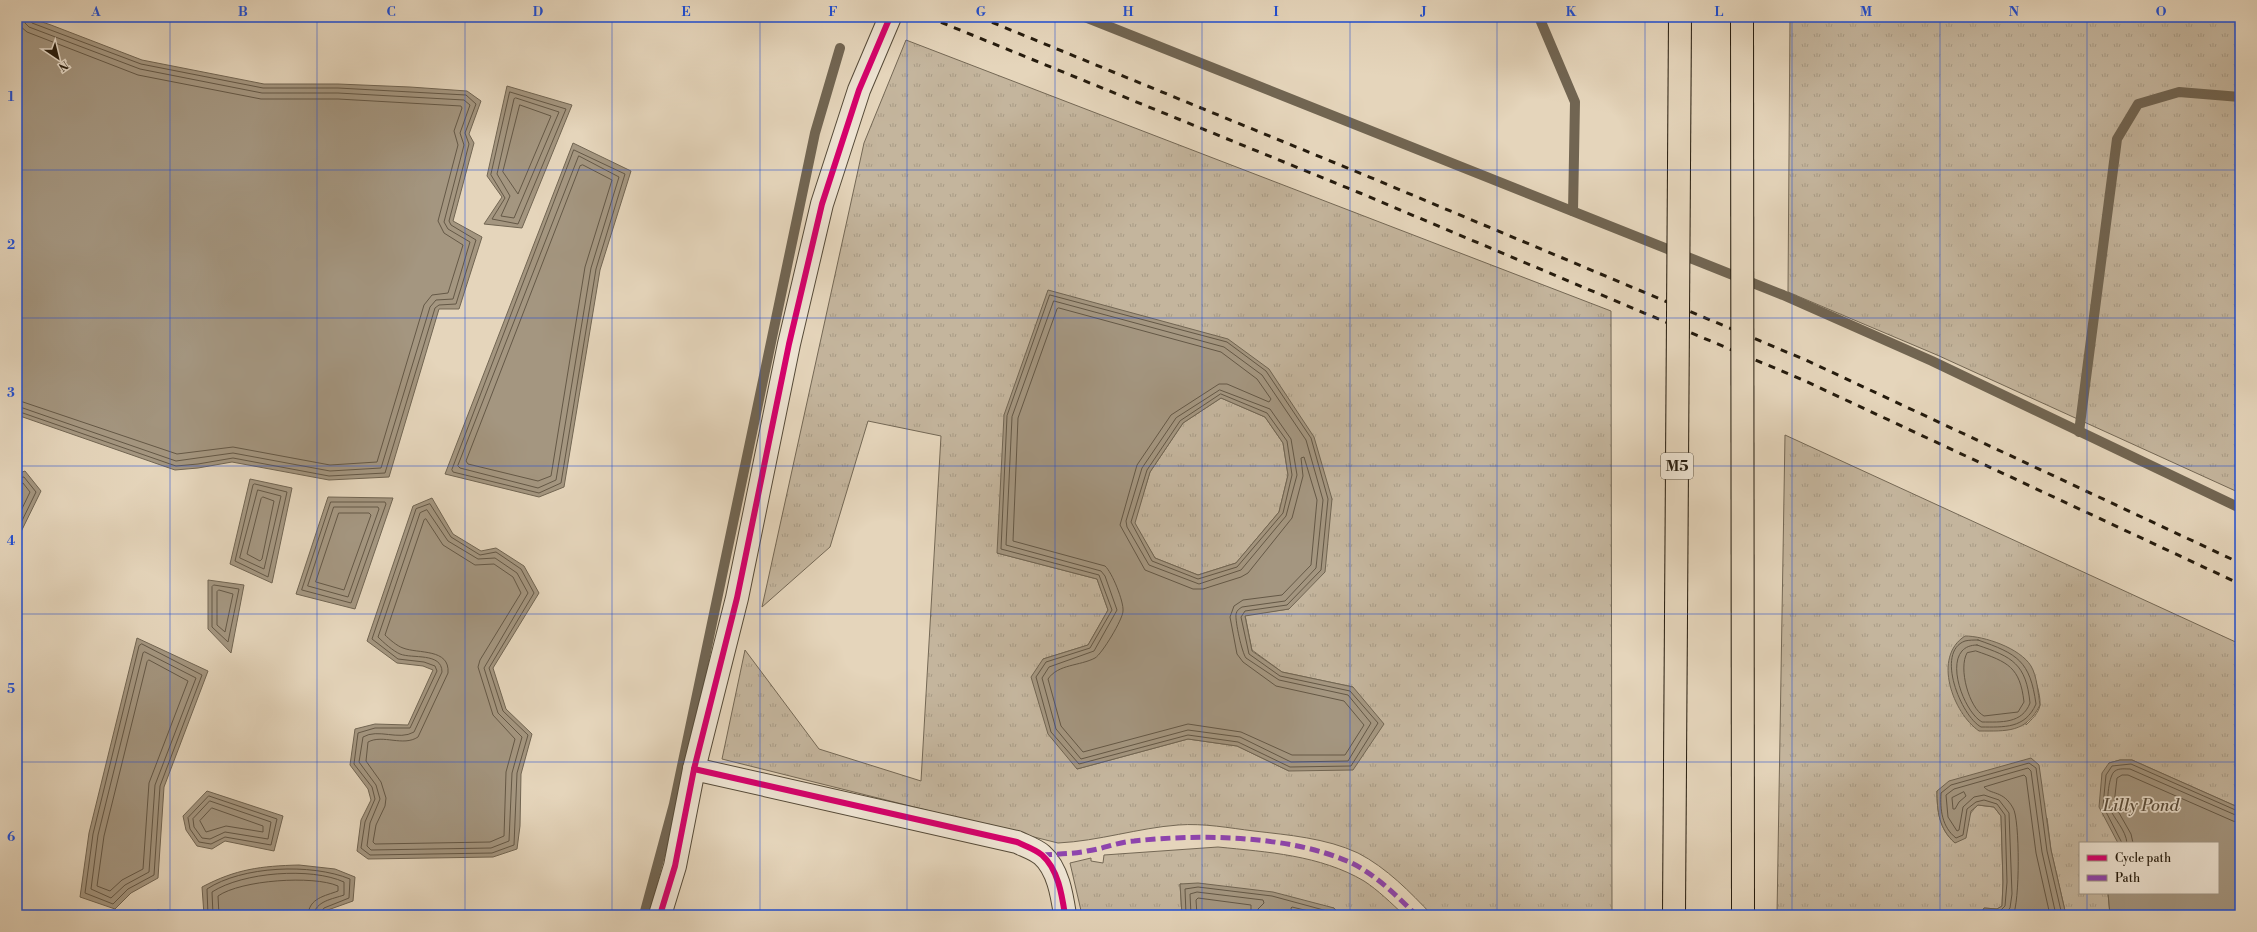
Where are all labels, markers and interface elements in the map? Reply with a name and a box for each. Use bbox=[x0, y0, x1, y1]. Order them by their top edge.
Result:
text: A bbox=[90, 4, 101, 20]
text: B bbox=[238, 4, 248, 20]
text: C bbox=[386, 4, 396, 20]
text: D bbox=[533, 4, 543, 20]
text: E bbox=[681, 4, 691, 20]
text: F bbox=[828, 4, 838, 20]
text: G bbox=[976, 4, 987, 20]
text: H bbox=[1123, 4, 1134, 20]
text: I bbox=[1273, 4, 1279, 20]
text: J bbox=[1419, 4, 1427, 20]
text: K bbox=[1566, 4, 1577, 20]
text: L bbox=[1715, 4, 1724, 20]
text: M bbox=[1860, 4, 1872, 20]
text: N bbox=[2009, 4, 2020, 20]
text: O bbox=[2156, 4, 2167, 20]
north arrow bbox=[38, 38, 78, 78]
text: N bbox=[55, 57, 71, 74]
text: 1 bbox=[8, 89, 15, 105]
text: 2 bbox=[7, 237, 15, 253]
text: 3 bbox=[7, 385, 15, 401]
road number: M5 bbox=[1661, 453, 1693, 479]
text: 4 bbox=[7, 533, 16, 549]
text: 5 bbox=[7, 681, 15, 697]
water label: Lilly Pond bbox=[2102, 795, 2180, 817]
text: 6 bbox=[7, 829, 15, 845]
legend bbox=[2079, 842, 2219, 894]
text: Cycle path bbox=[2115, 851, 2171, 866]
text: Path bbox=[2115, 871, 2140, 886]

